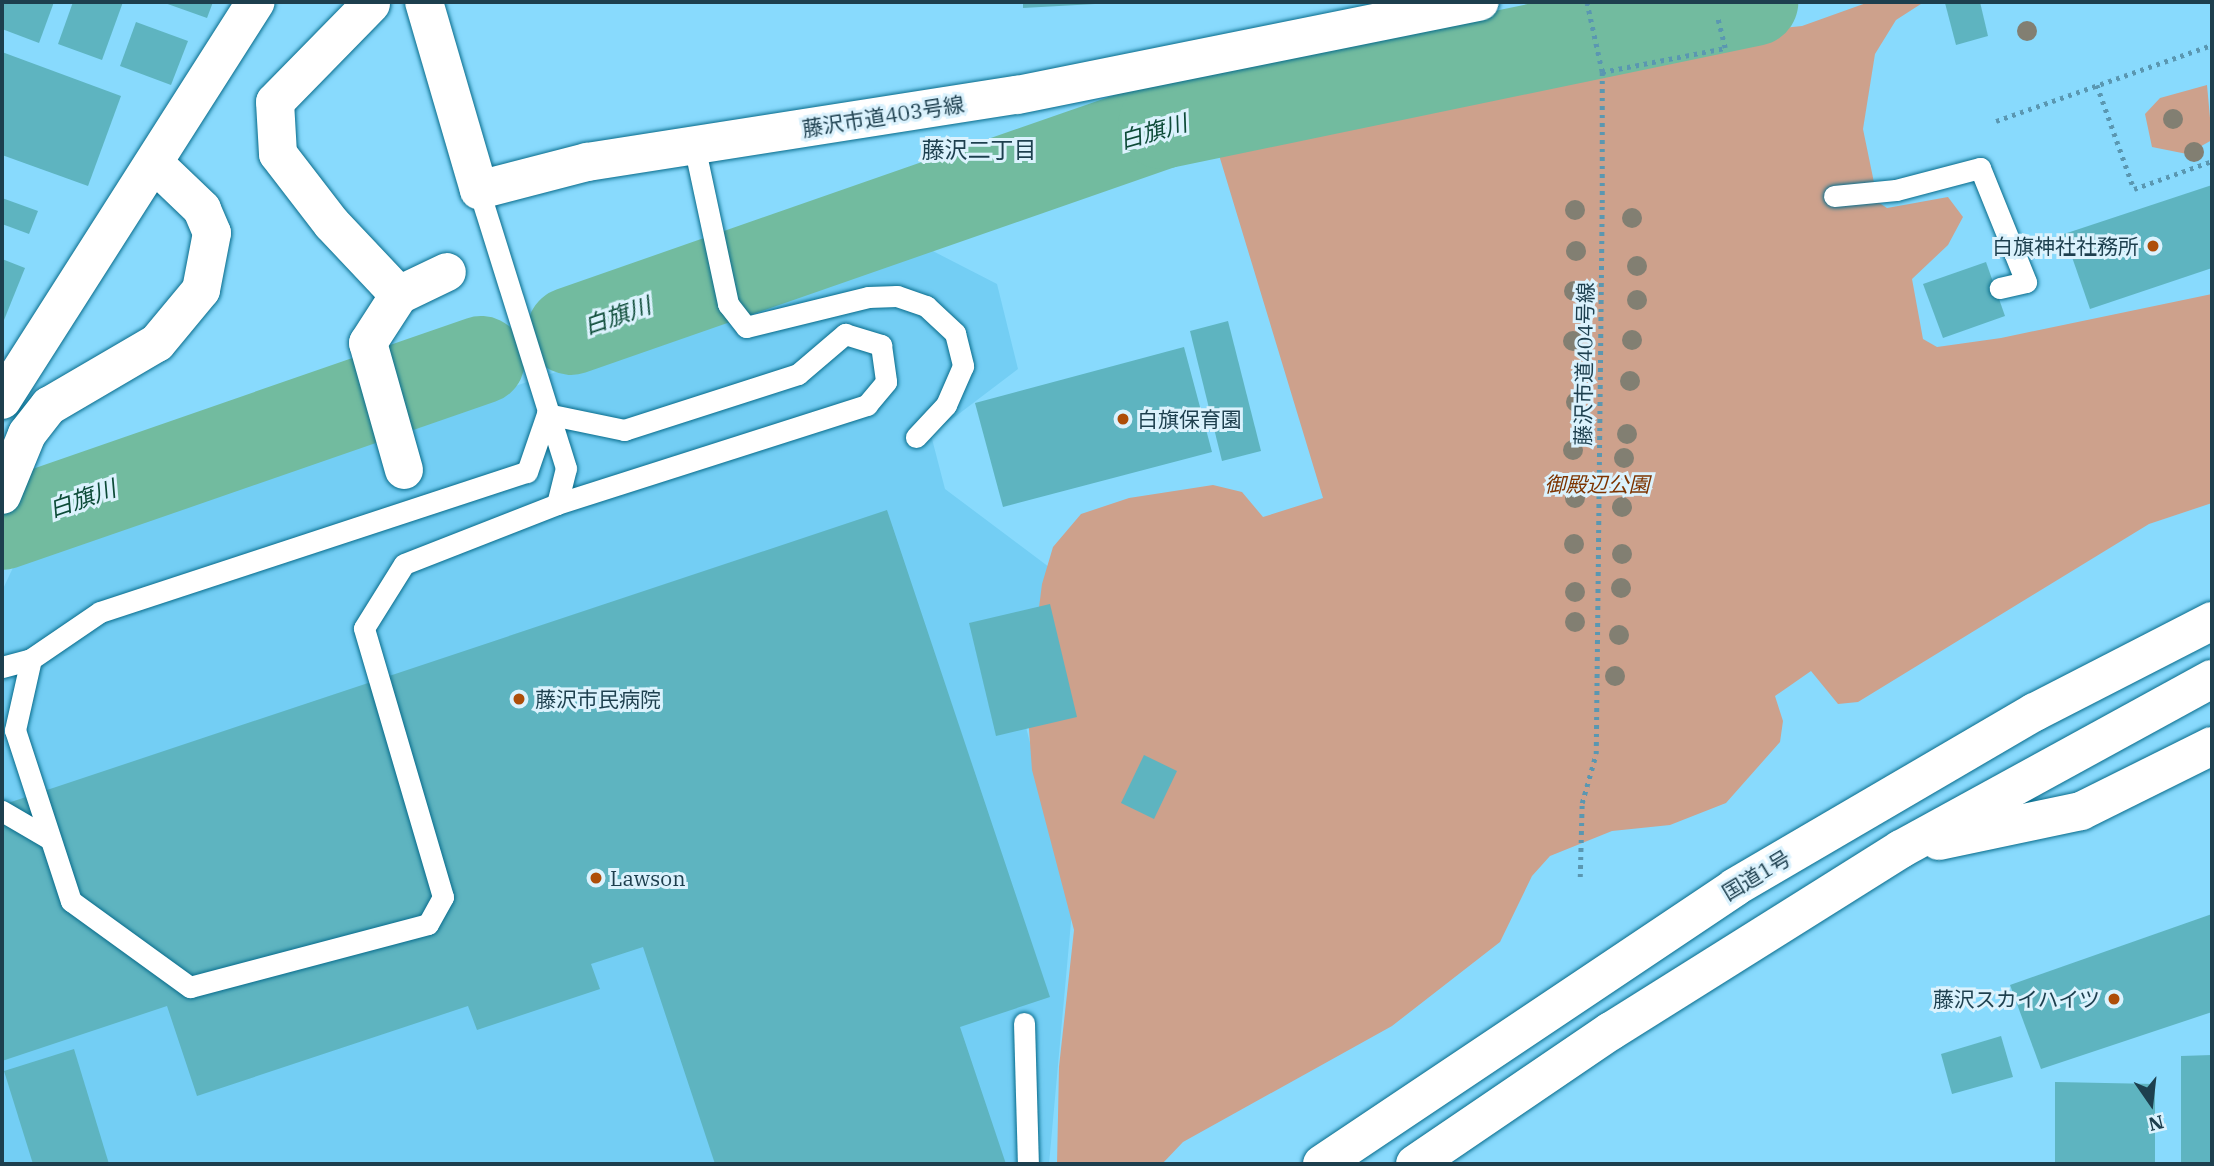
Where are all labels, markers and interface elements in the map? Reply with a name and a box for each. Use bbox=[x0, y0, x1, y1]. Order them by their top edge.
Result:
street label: 藤沢市道403号線 bbox=[800, 91, 966, 141]
water label: 白旗川 bbox=[1116, 108, 1190, 154]
district label: 藤沢二丁目 bbox=[922, 135, 1036, 163]
place label: 白旗神社社務所 bbox=[1992, 233, 2139, 259]
marker: 白旗神社社務所 bbox=[2145, 238, 2161, 254]
street label: 藤沢市道404号線 bbox=[1570, 282, 1598, 446]
water label: 白旗川 bbox=[580, 291, 654, 339]
place label: 白旗保育園 bbox=[1137, 406, 1242, 432]
marker: 白旗保育園 bbox=[1115, 411, 1131, 427]
park label: 御殿辺公園 bbox=[1545, 471, 1649, 497]
water label: 白旗川 bbox=[45, 474, 119, 522]
place label: 藤沢市民病院 bbox=[535, 686, 661, 712]
marker: 藤沢市民病院 bbox=[509, 689, 529, 709]
street label: 国道1号 bbox=[1717, 845, 1795, 905]
place label: Lawson bbox=[610, 865, 686, 891]
marker: Lawson bbox=[588, 870, 604, 886]
place label: 藤沢スカイハイツ bbox=[1932, 986, 2100, 1012]
marker: 藤沢スカイハイツ bbox=[2106, 991, 2122, 1007]
north arrow bbox=[2116, 1068, 2186, 1138]
text: N bbox=[2146, 1110, 2166, 1137]

